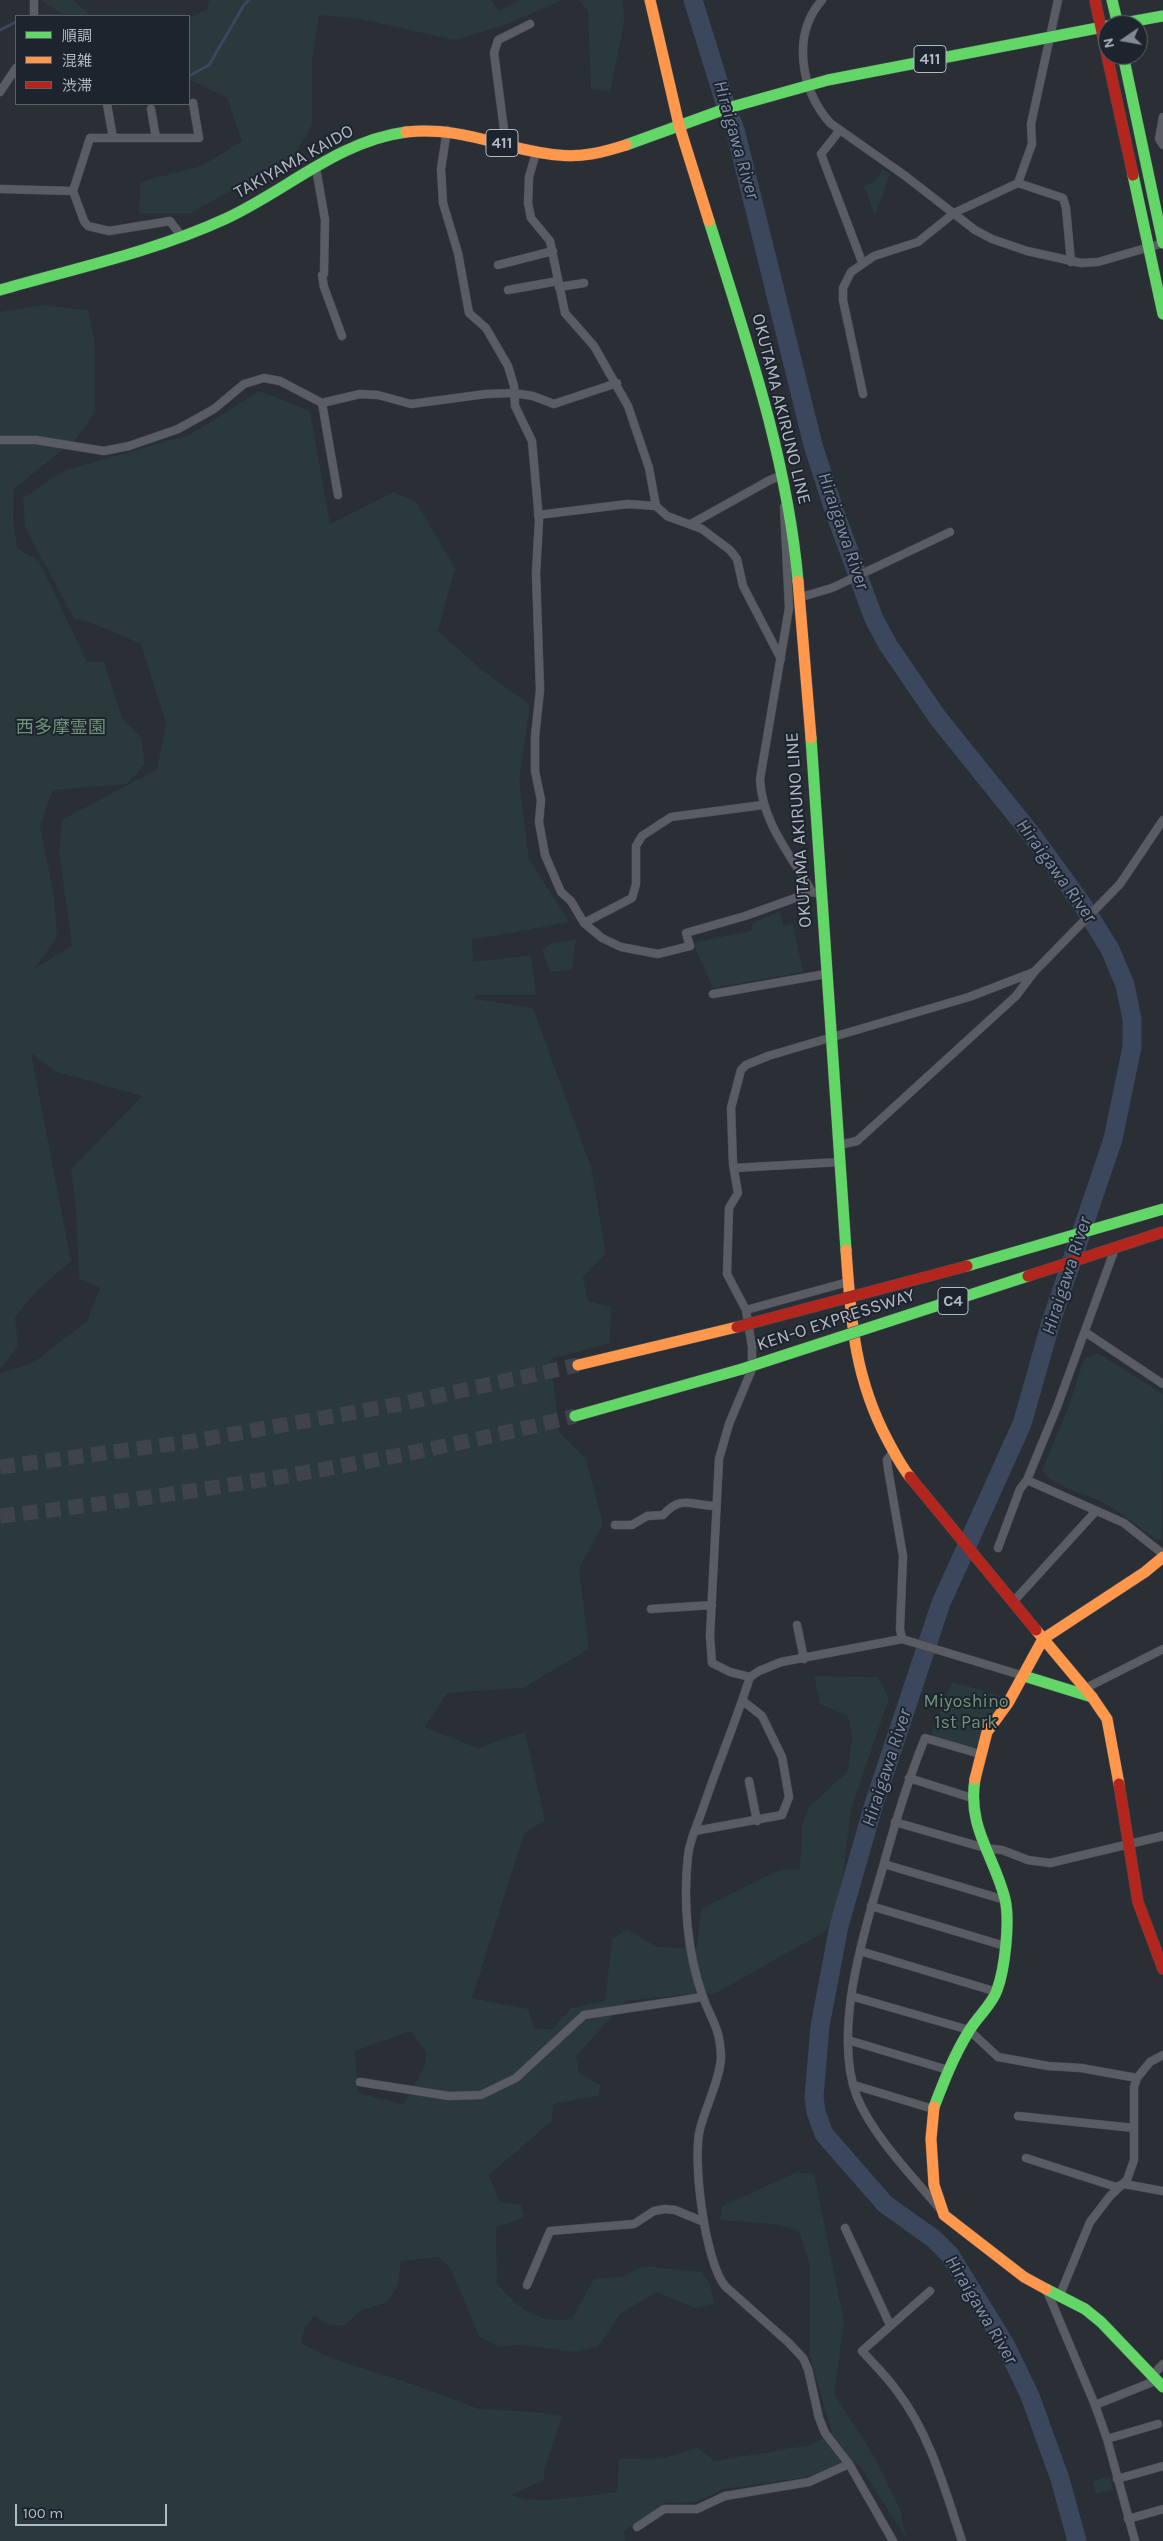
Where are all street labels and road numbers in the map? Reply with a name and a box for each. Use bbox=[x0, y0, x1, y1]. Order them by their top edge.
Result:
road number: 411 bbox=[914, 46, 946, 72]
street label: TAKIYAMA KAIDO bbox=[230, 120, 358, 204]
road number: 411 bbox=[486, 130, 518, 156]
street label: OKUTAMA AKIRUNO LINE bbox=[747, 311, 815, 507]
street label: OKUTAMA AKIRUNO LINE bbox=[781, 732, 817, 928]
street label: KEN-O EXPRESSWAY bbox=[754, 1284, 918, 1356]
road number: C4 bbox=[938, 1288, 968, 1314]

